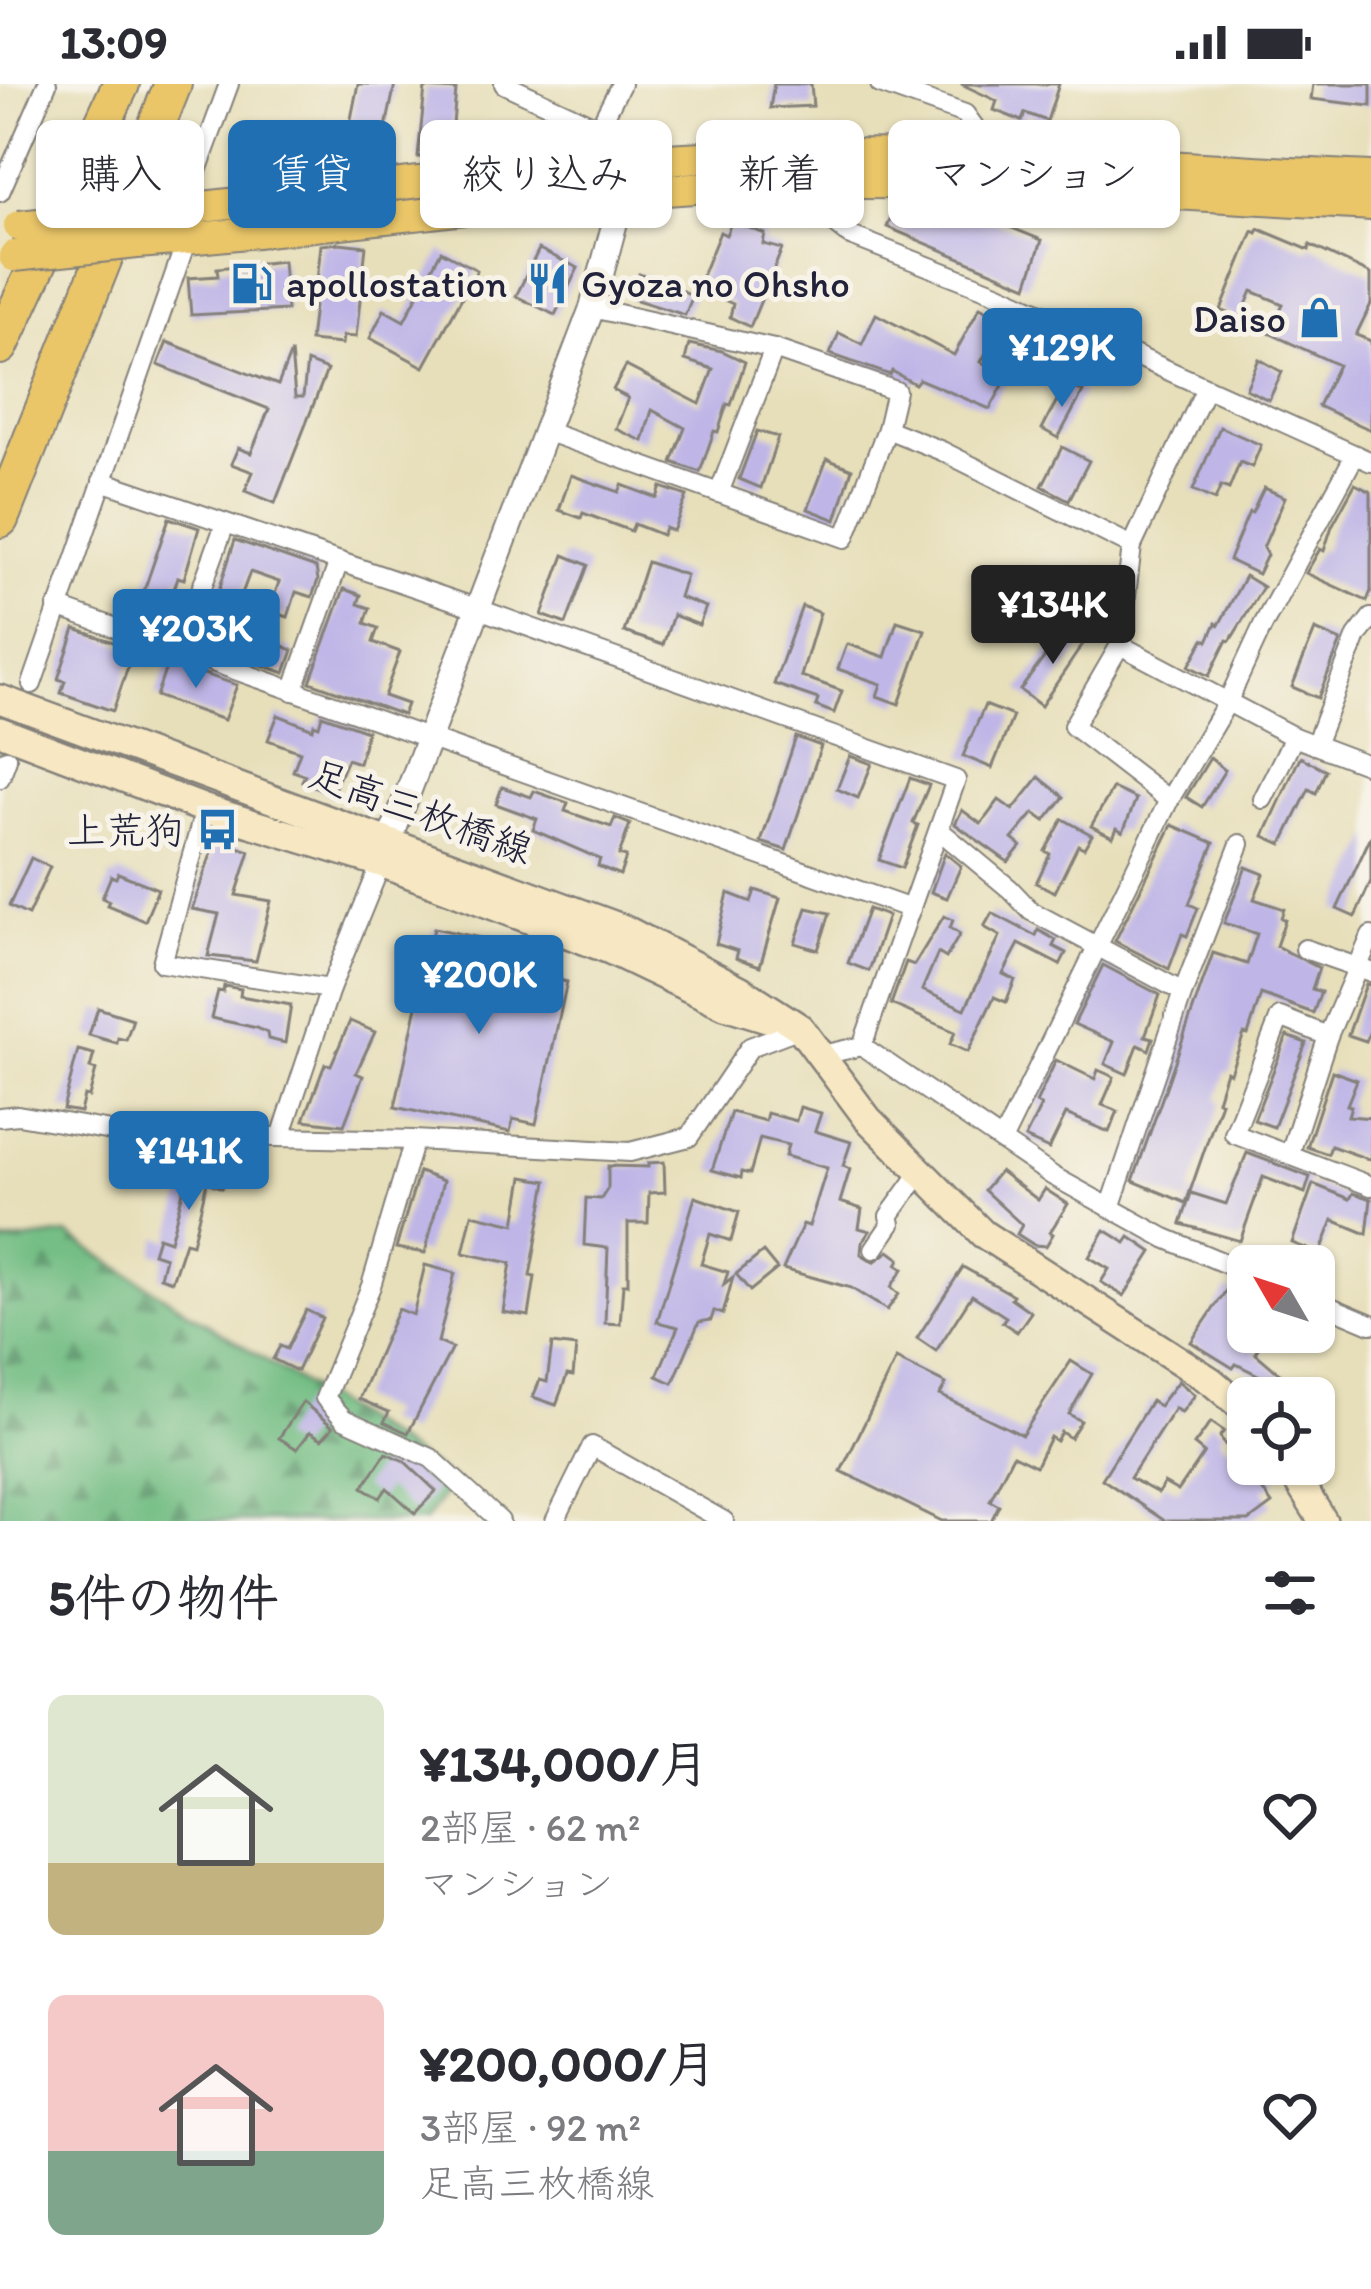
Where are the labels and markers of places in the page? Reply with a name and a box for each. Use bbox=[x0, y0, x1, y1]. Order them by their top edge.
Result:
fuel station icon: apollostation bbox=[229, 260, 275, 306]
place label: apollostation bbox=[286, 260, 507, 307]
restaurant icon: Gyoza no Ohsho bbox=[524, 260, 570, 306]
place label: Gyoza no Ohsho bbox=[581, 260, 850, 307]
place label: Daiso bbox=[1193, 295, 1286, 342]
shop icon: Daiso bbox=[1297, 295, 1343, 341]
pin: ¥129K bbox=[978, 308, 1146, 410]
pin: ¥134K bbox=[969, 565, 1137, 667]
pin: ¥203K bbox=[112, 589, 280, 691]
place label: 上荒狗 bbox=[67, 807, 184, 854]
bus stop icon: 上荒狗 bbox=[195, 807, 241, 853]
pin: ¥200K bbox=[395, 935, 563, 1037]
pin: ¥141K bbox=[105, 1111, 273, 1213]

